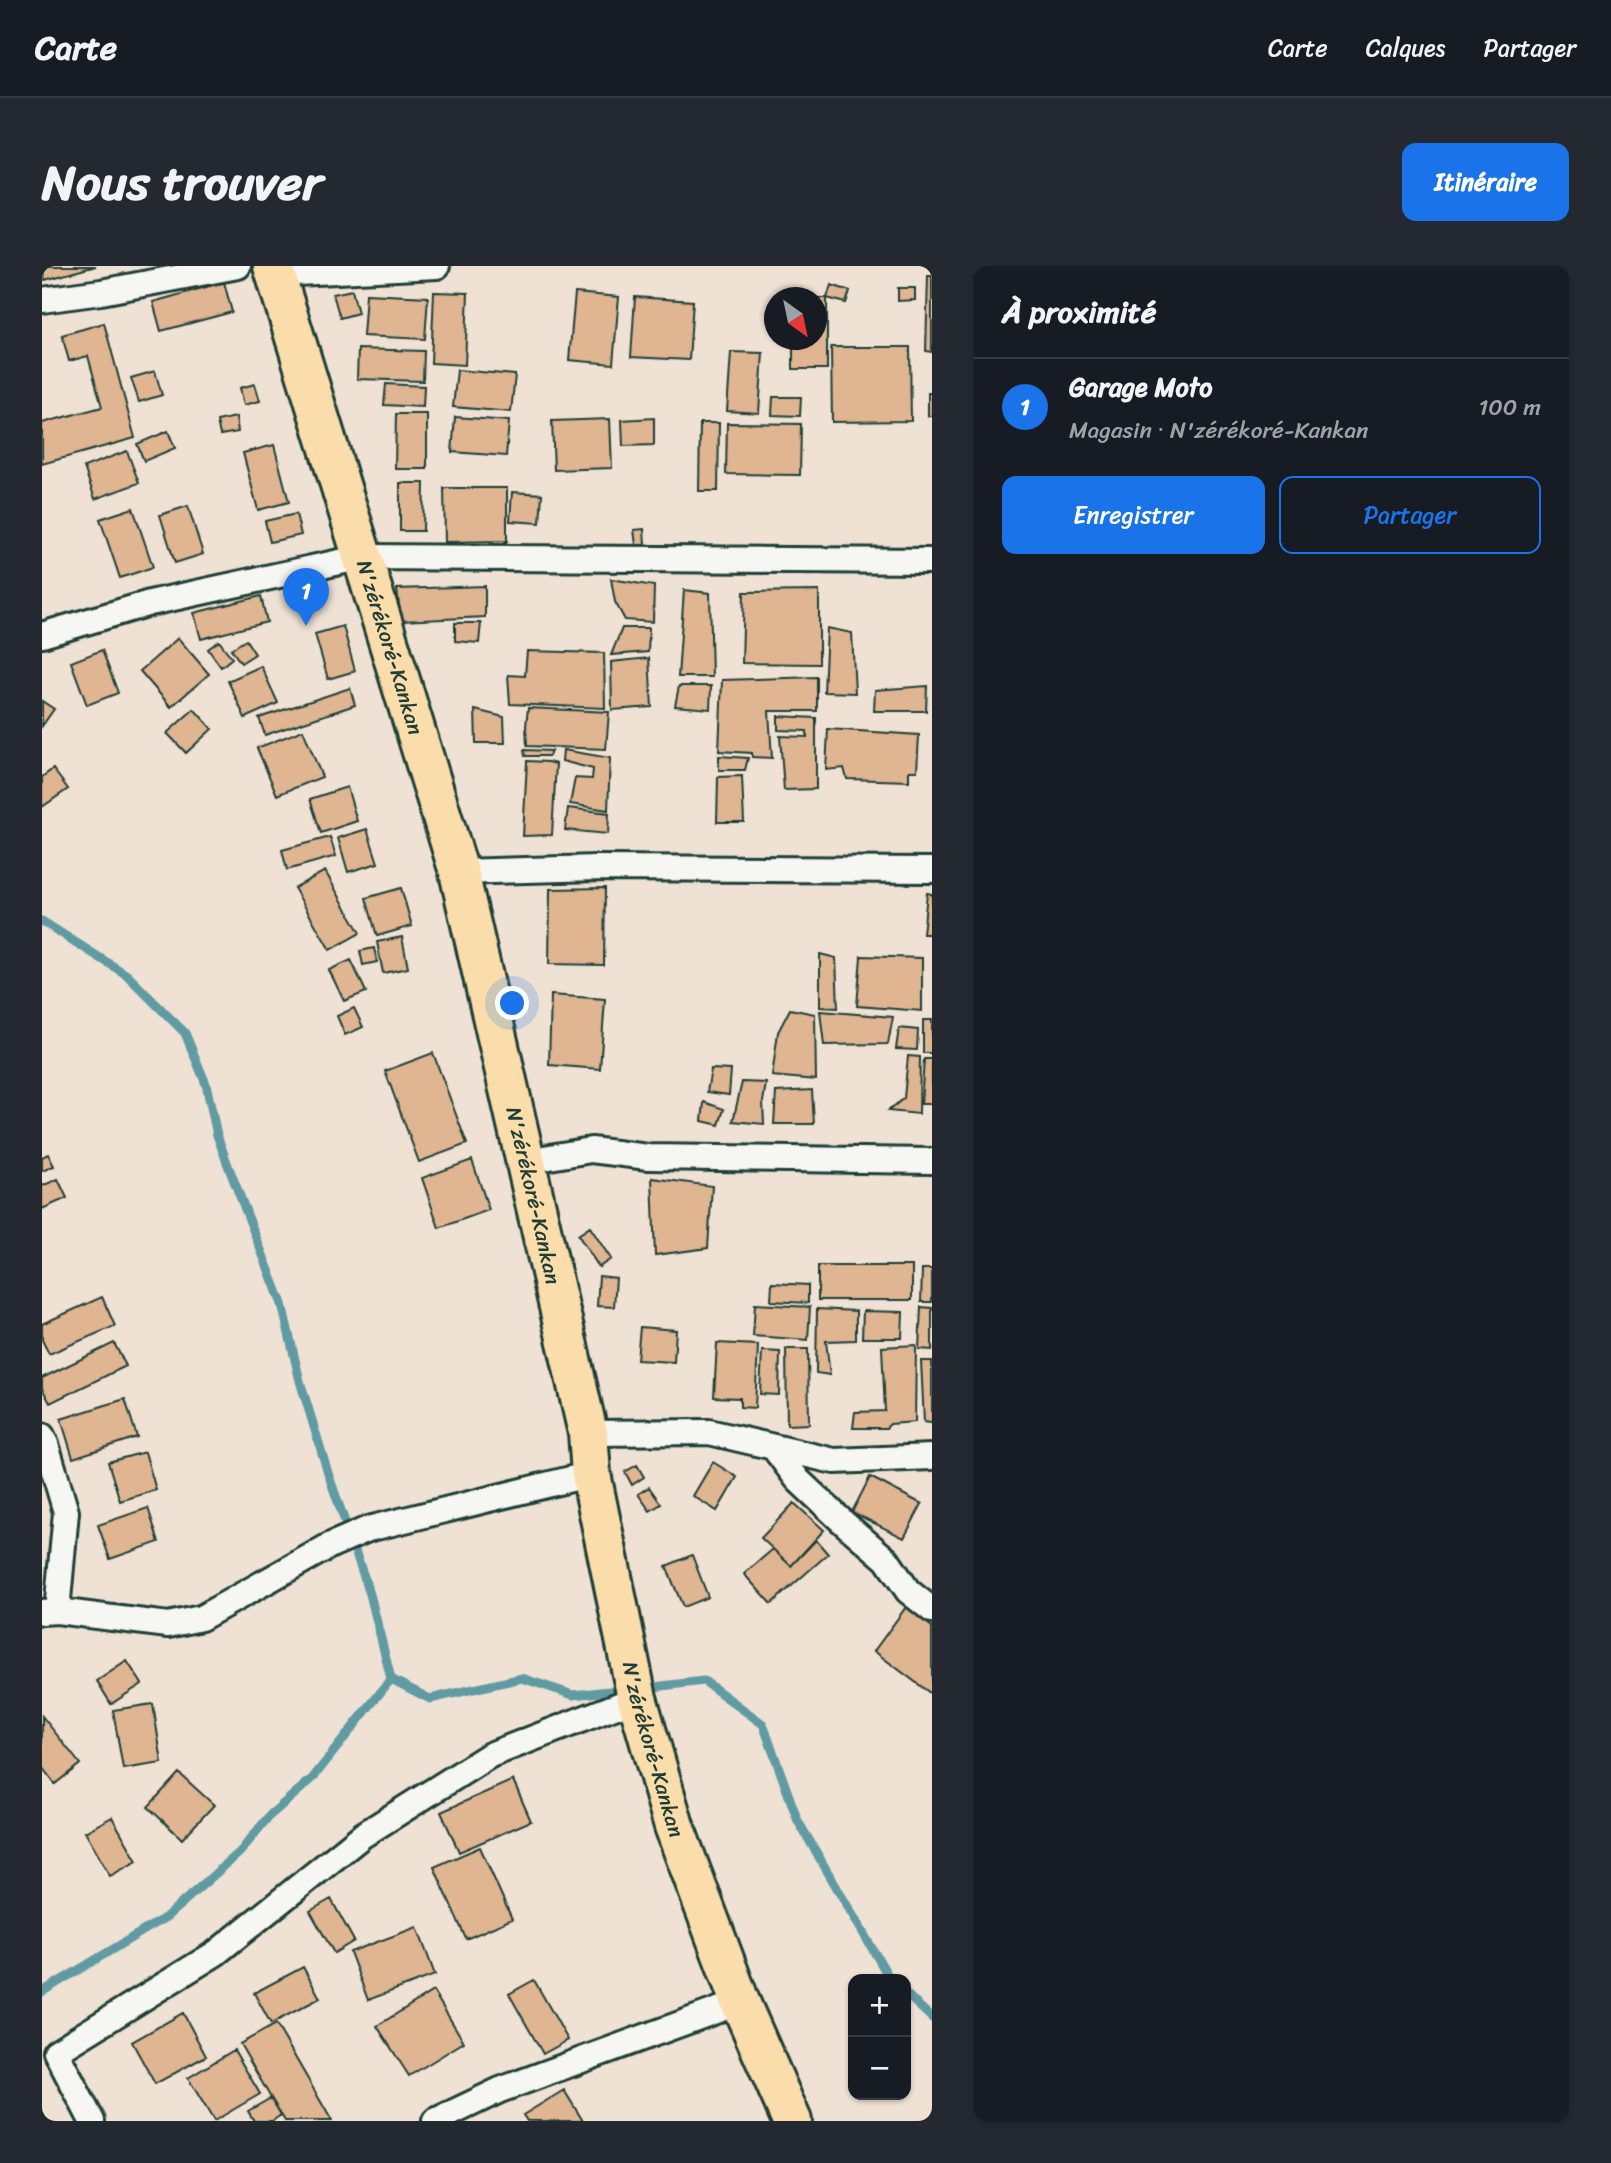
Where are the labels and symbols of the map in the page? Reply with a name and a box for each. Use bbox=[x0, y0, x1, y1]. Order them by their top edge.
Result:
north arrow bbox=[764, 287, 827, 350]
street label: N'zérékoré-Kankan bbox=[345, 555, 435, 740]
pin: 1 bbox=[283, 568, 329, 626]
your location bbox=[495, 986, 529, 1020]
street label: N'zérékoré-Kankan bbox=[495, 1103, 572, 1288]
street label: N'zérékoré-Kankan bbox=[611, 1658, 696, 1843]

